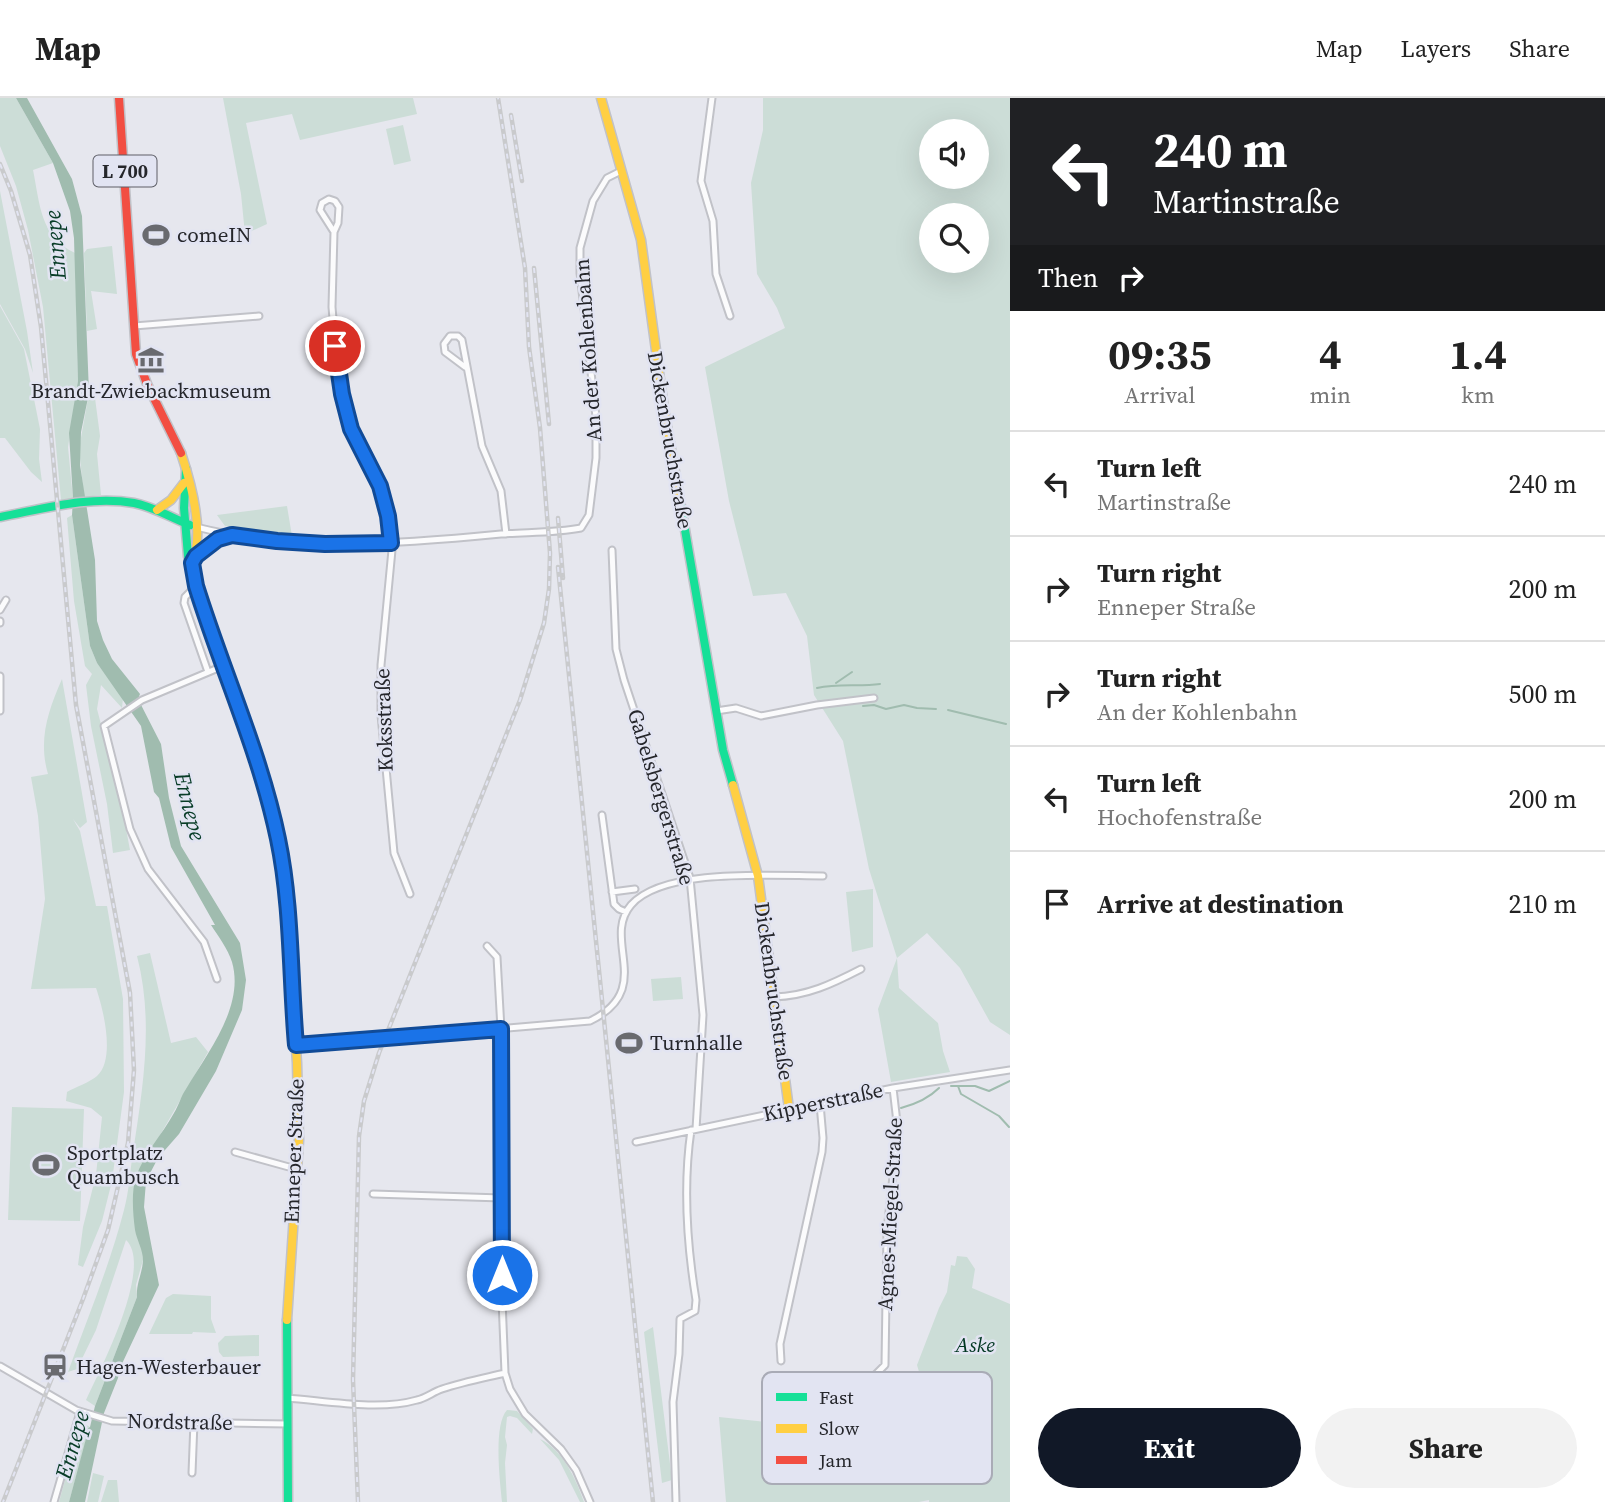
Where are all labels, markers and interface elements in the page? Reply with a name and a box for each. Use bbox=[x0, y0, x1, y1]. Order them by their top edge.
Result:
text: Map bbox=[35, 26, 101, 71]
text: Map bbox=[1316, 32, 1363, 65]
text: Layers bbox=[1401, 32, 1471, 65]
text: Share bbox=[1509, 32, 1570, 65]
text: 240 m bbox=[1153, 116, 1288, 183]
map controls bbox=[919, 119, 989, 273]
button: sound bbox=[919, 119, 989, 189]
icon: left bbox=[1038, 126, 1129, 217]
road number: L 700 bbox=[94, 156, 156, 186]
text: Martinstraße bbox=[1153, 180, 1340, 224]
button: search bbox=[919, 203, 989, 273]
water label: Ennepe bbox=[36, 208, 74, 282]
sports icon: comeIN bbox=[141, 220, 171, 250]
place label: comeIN bbox=[177, 220, 251, 249]
street label: An der Kohlenbahn bbox=[567, 257, 608, 442]
icon: right bbox=[1112, 259, 1150, 297]
text: Then bbox=[1038, 260, 1098, 296]
pin bbox=[305, 316, 365, 376]
text: 09:35 bbox=[1108, 325, 1212, 383]
text: 4 bbox=[1319, 325, 1342, 383]
text: 1.4 bbox=[1449, 325, 1507, 383]
icon: arrive bbox=[316, 327, 354, 365]
museum icon: Brandt-Zwiebackmuseum bbox=[136, 345, 166, 375]
street label: Dickenbruchstraße bbox=[641, 349, 700, 531]
place label: Brandt-Zwiebackmuseum bbox=[31, 376, 271, 405]
text: Arrival bbox=[1124, 379, 1195, 411]
text: min bbox=[1310, 379, 1351, 411]
text: km bbox=[1461, 379, 1495, 411]
text: Turn left bbox=[1097, 450, 1201, 486]
icon: left bbox=[1038, 465, 1076, 503]
text: 240 m bbox=[1509, 466, 1577, 502]
text: Martinstraße bbox=[1097, 486, 1231, 518]
text: Turn right bbox=[1097, 555, 1221, 591]
icon: right bbox=[1038, 570, 1076, 608]
text: 200 m bbox=[1509, 571, 1577, 607]
text: Enneper Straße bbox=[1097, 591, 1256, 623]
text: Turn right bbox=[1097, 660, 1221, 696]
street label: Koksstraße bbox=[367, 668, 400, 772]
icon: right bbox=[1038, 675, 1076, 713]
text: 500 m bbox=[1509, 676, 1577, 712]
text: An der Kohlenbahn bbox=[1097, 696, 1298, 728]
street label: Gabelsbergerstraße bbox=[621, 705, 702, 888]
text: Turn left bbox=[1097, 765, 1201, 801]
water label: Ennepe bbox=[166, 767, 214, 844]
icon: left bbox=[1038, 780, 1076, 818]
text: 200 m bbox=[1509, 781, 1577, 817]
text: Hochofenstraße bbox=[1097, 801, 1262, 833]
icon: arrive bbox=[1038, 885, 1076, 923]
text: Arrive at destination bbox=[1097, 886, 1344, 922]
text: 210 m bbox=[1509, 886, 1577, 922]
street label: Dickenbruchstraße bbox=[748, 900, 801, 1082]
sports icon: Turnhalle bbox=[614, 1028, 644, 1058]
place label: Turnhalle bbox=[650, 1028, 743, 1057]
street label: Kipperstraße bbox=[760, 1075, 886, 1128]
street label: Enneper Straße bbox=[276, 1078, 311, 1224]
street label: Agnes-Miegel-Straße bbox=[870, 1117, 909, 1311]
place label: Sportplatz Quambusch bbox=[67, 1138, 180, 1191]
sports icon: Sportplatz Quambusch bbox=[31, 1150, 61, 1180]
position arrow bbox=[465, 1238, 539, 1312]
park label: Aske bbox=[954, 1330, 995, 1359]
station icon: Hagen-Westerbauer bbox=[40, 1352, 70, 1382]
place label: Hagen-Westerbauer bbox=[76, 1352, 261, 1381]
legend bbox=[762, 1372, 992, 1484]
text: Fast bbox=[819, 1384, 854, 1410]
water label: Ennepe bbox=[47, 1406, 97, 1484]
street label: Nordstraße bbox=[127, 1406, 233, 1437]
button: Exit bbox=[1038, 1408, 1301, 1488]
button: Share bbox=[1315, 1408, 1577, 1488]
text: Slow bbox=[819, 1415, 860, 1441]
text: Jam bbox=[818, 1447, 852, 1473]

